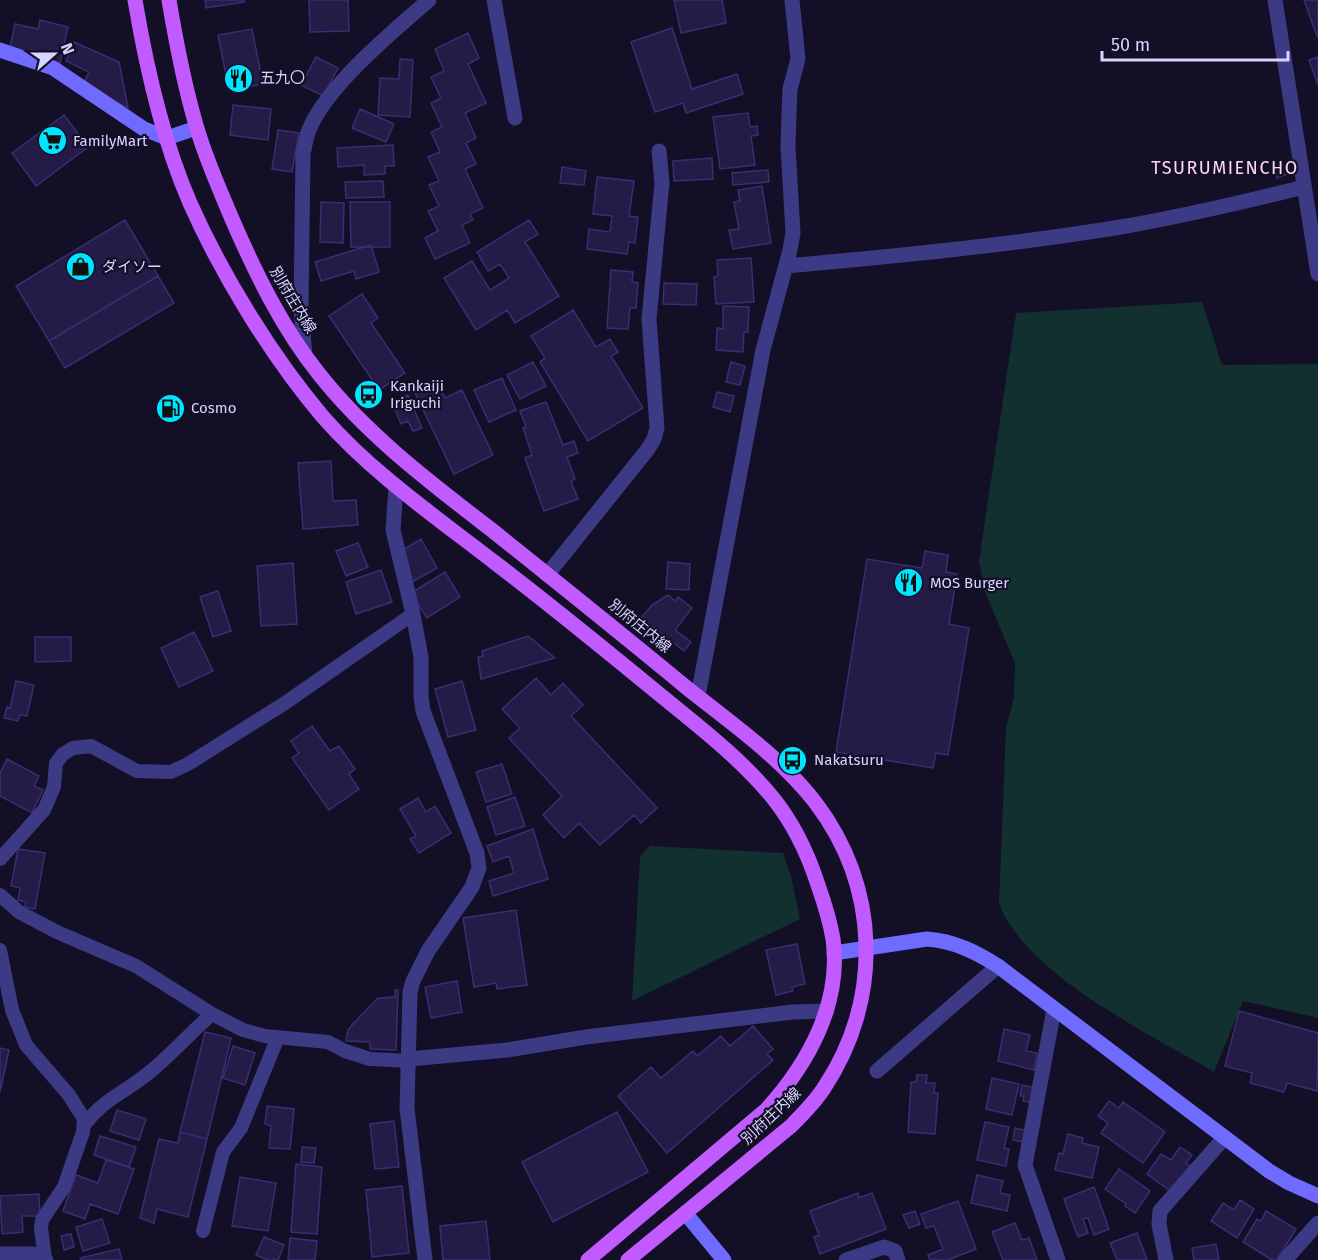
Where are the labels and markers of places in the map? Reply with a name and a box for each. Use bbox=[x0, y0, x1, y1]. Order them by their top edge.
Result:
restaurant icon: 五九〇 bbox=[223, 62, 255, 94]
place label: 五九〇 bbox=[260, 69, 305, 87]
supermarket icon: FamilyMart bbox=[36, 125, 68, 157]
place label: FamilyMart bbox=[73, 132, 148, 150]
shop icon: ダイソー bbox=[65, 251, 97, 283]
place label: ダイソー bbox=[102, 258, 162, 276]
place label: Kankaiji Iriguchi bbox=[390, 377, 444, 412]
bus stop icon: Kankaiji Iriguchi bbox=[353, 379, 385, 411]
fuel station icon: Cosmo bbox=[154, 392, 186, 424]
place label: Cosmo bbox=[191, 399, 236, 417]
restaurant icon: MOS Burger bbox=[893, 567, 925, 599]
place label: MOS Burger bbox=[930, 574, 1009, 592]
bus stop icon: Nakatsuru bbox=[777, 744, 809, 776]
place label: Nakatsuru bbox=[814, 751, 884, 769]

